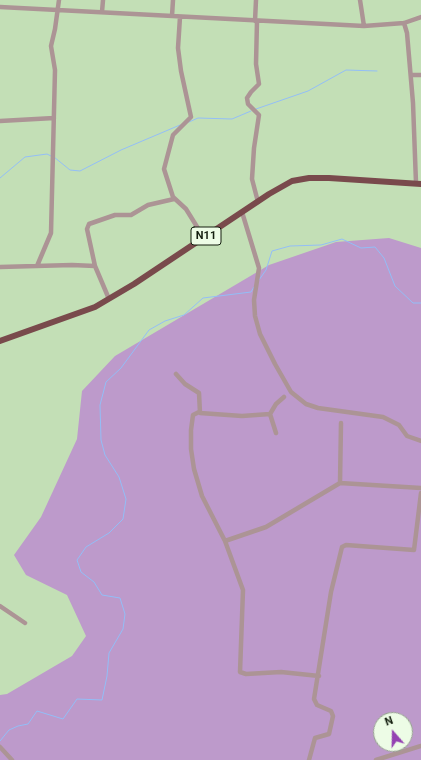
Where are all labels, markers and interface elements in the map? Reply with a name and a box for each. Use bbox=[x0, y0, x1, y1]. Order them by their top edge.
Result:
road number: N11 bbox=[191, 227, 221, 245]
north arrow bbox=[373, 712, 413, 752]
text: N bbox=[383, 714, 395, 729]

